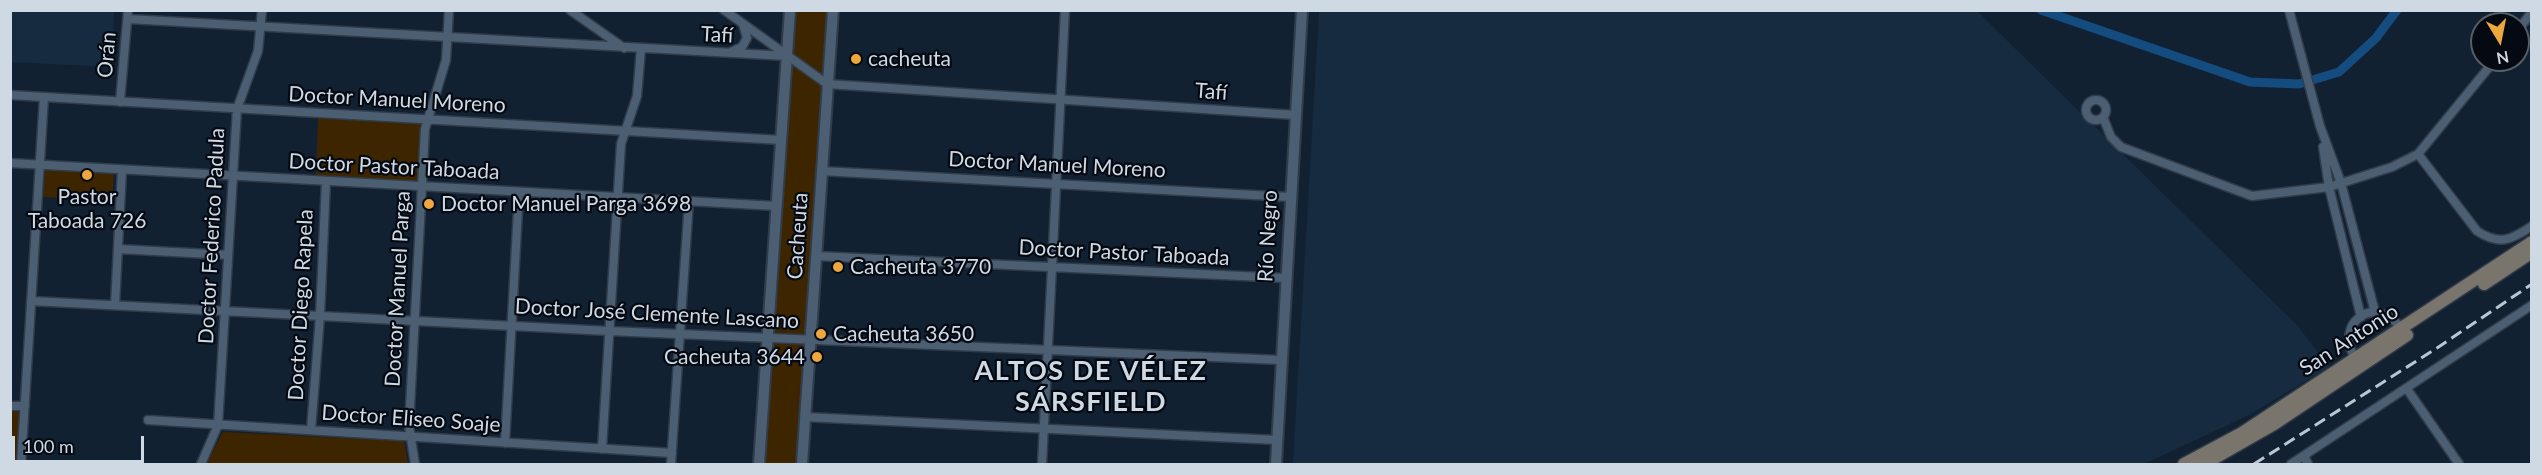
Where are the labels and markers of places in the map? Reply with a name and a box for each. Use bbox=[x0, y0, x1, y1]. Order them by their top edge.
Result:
place label: cacheuta bbox=[868, 46, 951, 72]
marker: cacheuta bbox=[849, 52, 863, 66]
marker: Pastor Taboada 726 bbox=[80, 168, 94, 182]
place label: Pastor Taboada 726 bbox=[28, 184, 146, 234]
place label: Doctor Manuel Parga 3698 bbox=[441, 191, 691, 217]
marker: Doctor Manuel Parga 3698 bbox=[422, 197, 436, 211]
place label: Cacheuta 3770 bbox=[850, 254, 991, 280]
marker: Cacheuta 3770 bbox=[831, 260, 845, 274]
place label: Cacheuta 3650 bbox=[833, 321, 974, 347]
marker: Cacheuta 3650 bbox=[814, 327, 828, 341]
place label: Cacheuta 3644 bbox=[664, 344, 805, 370]
marker: Cacheuta 3644 bbox=[810, 350, 824, 364]

